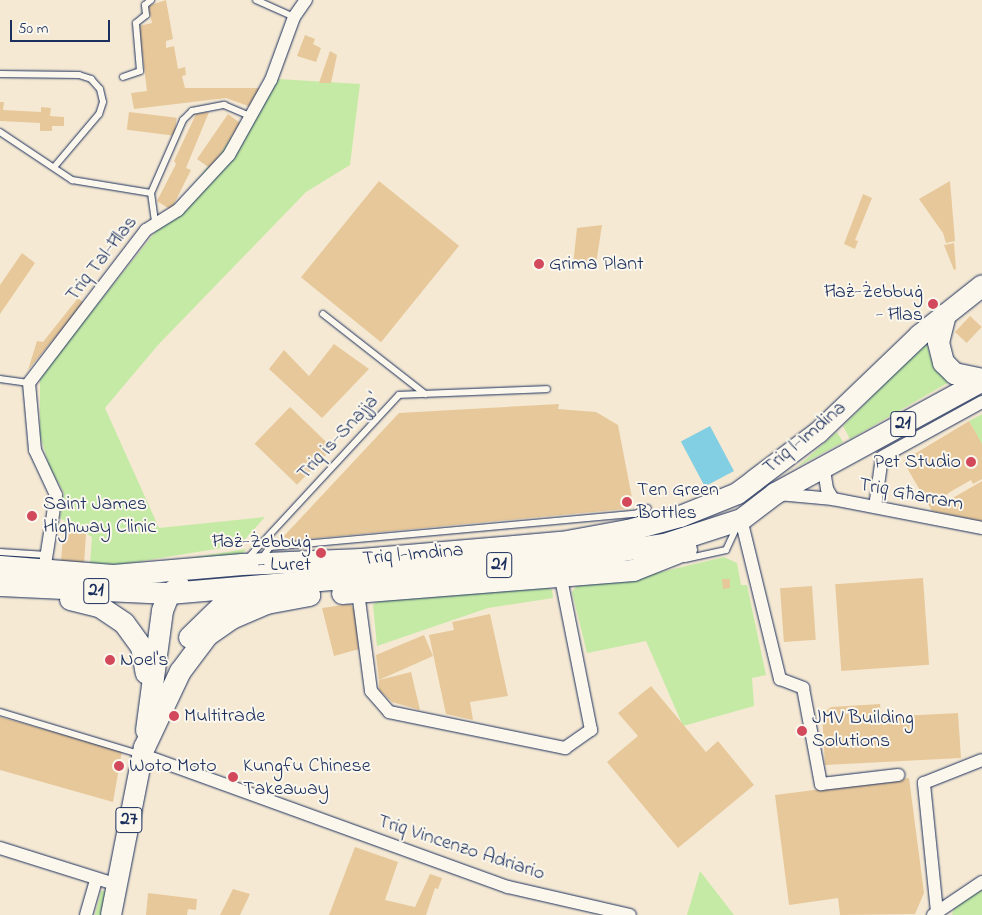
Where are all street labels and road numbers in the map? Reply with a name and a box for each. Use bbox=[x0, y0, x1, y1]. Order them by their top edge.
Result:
street label: Triq Tal-Ħlas bbox=[61, 211, 143, 307]
street label: Triq is-Snajja' bbox=[293, 389, 385, 485]
street label: Triq l-Imdina bbox=[759, 396, 851, 480]
road number: 21 bbox=[889, 408, 917, 440]
street label: Triq Għarram bbox=[857, 473, 965, 517]
street label: Triq l-Imdina bbox=[362, 539, 464, 571]
road number: 21 bbox=[485, 548, 513, 582]
road number: 21 bbox=[82, 574, 110, 608]
road number: 27 bbox=[115, 804, 143, 836]
street label: Triq Vincenzo Adriario bbox=[374, 810, 548, 886]

